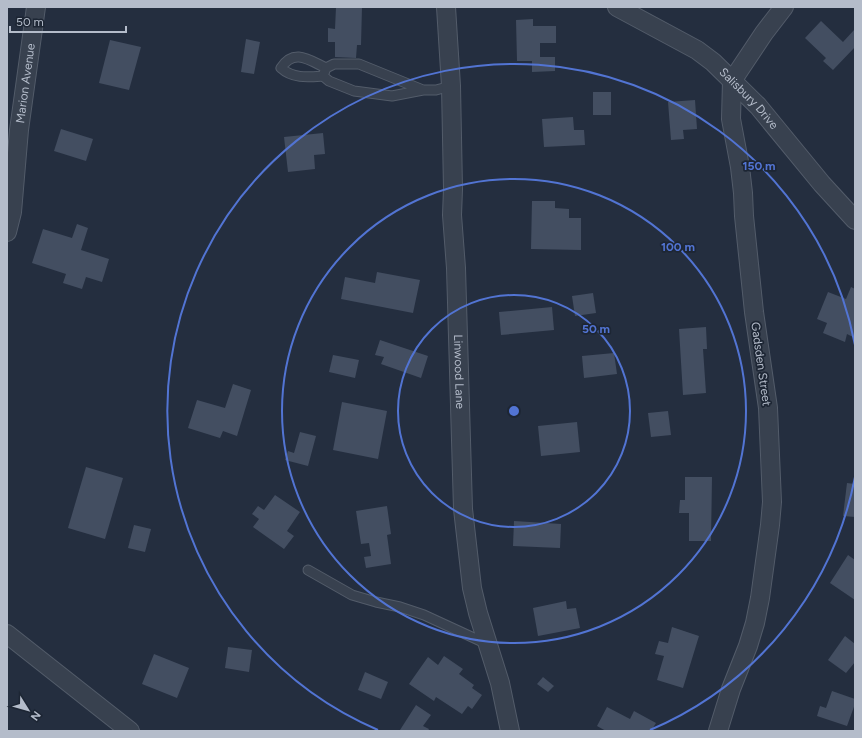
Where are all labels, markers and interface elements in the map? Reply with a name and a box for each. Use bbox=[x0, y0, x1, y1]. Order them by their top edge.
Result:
scale bar bbox=[10, 8, 126, 34]
text: 50 m bbox=[16, 15, 44, 29]
street label: Marion Avenue bbox=[13, 42, 38, 124]
street label: Salisbury Drive bbox=[716, 65, 781, 132]
text: 150 m bbox=[742, 159, 776, 173]
text: 100 m bbox=[661, 240, 695, 254]
street label: Gadsden Street bbox=[748, 321, 774, 407]
text: 50 m bbox=[582, 322, 610, 336]
street label: Linwood Lane bbox=[451, 334, 467, 409]
centre of rings bbox=[507, 404, 521, 418]
north arrow bbox=[8, 690, 48, 730]
text: N bbox=[28, 708, 43, 723]

